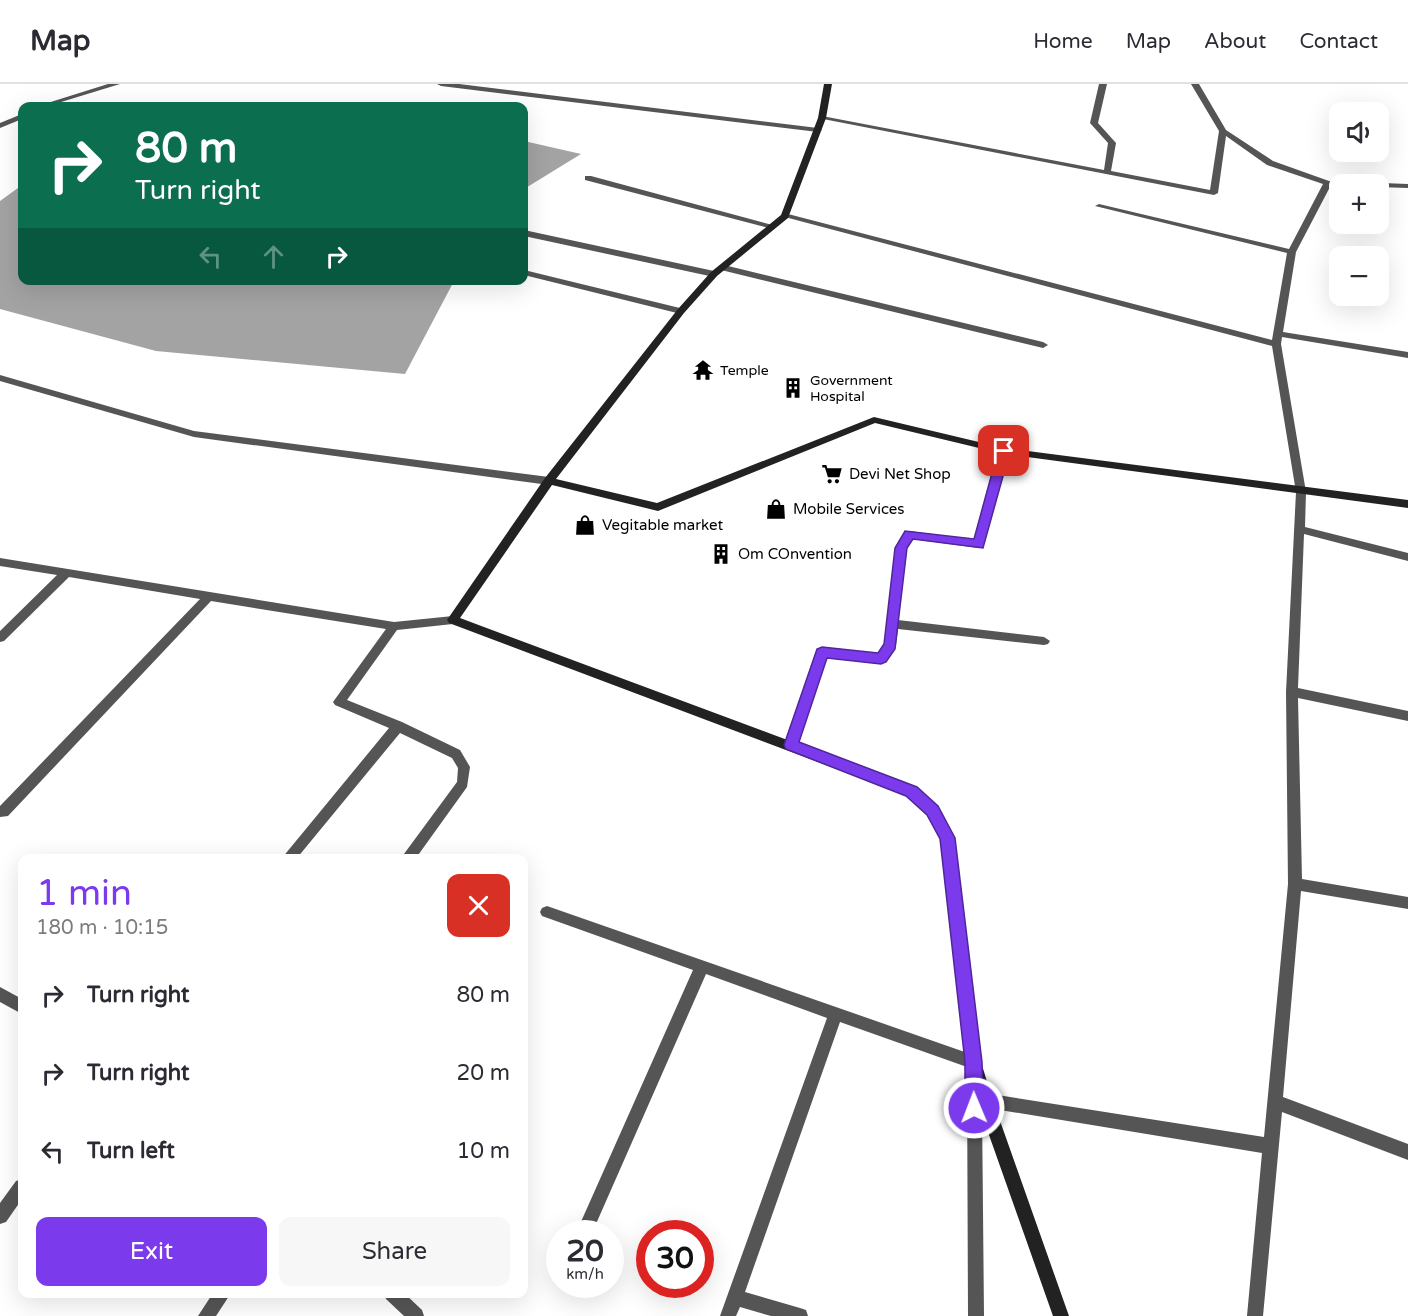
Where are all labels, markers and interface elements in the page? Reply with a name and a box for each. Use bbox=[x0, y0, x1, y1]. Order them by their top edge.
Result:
text: Map bbox=[30, 24, 90, 58]
text: Home bbox=[1033, 29, 1093, 54]
text: Map bbox=[1126, 29, 1171, 54]
text: About bbox=[1204, 29, 1266, 54]
text: Contact bbox=[1299, 29, 1378, 54]
map controls bbox=[1329, 102, 1389, 306]
button: sound bbox=[1329, 102, 1389, 162]
text: 80 m bbox=[135, 123, 237, 174]
icon: right bbox=[36, 126, 114, 204]
text: Turn right bbox=[135, 174, 261, 207]
button: + bbox=[1329, 174, 1389, 234]
icon: left bbox=[194, 240, 227, 273]
icon: ahead bbox=[257, 240, 290, 273]
icon: right bbox=[320, 240, 353, 273]
button: − bbox=[1329, 246, 1389, 306]
temple icon: Temple bbox=[691, 358, 715, 382]
place label: Temple bbox=[720, 362, 769, 379]
place label: Government Hospital bbox=[810, 372, 893, 405]
building icon: Government Hospital bbox=[781, 376, 805, 400]
pin bbox=[978, 425, 1029, 476]
icon: arrive bbox=[987, 434, 1020, 467]
supermarket icon: Devi Net Shop bbox=[820, 462, 844, 486]
place label: Devi Net Shop bbox=[849, 465, 951, 483]
shop icon: Mobile Services bbox=[764, 497, 788, 521]
place label: Mobile Services bbox=[793, 500, 905, 518]
shop icon: Vegitable market bbox=[573, 513, 597, 537]
place label: Vegitable market bbox=[602, 516, 724, 534]
building icon: Om COnvention bbox=[709, 542, 733, 566]
place label: Om COnvention bbox=[738, 545, 852, 563]
text: 1 min bbox=[36, 872, 132, 915]
button: close bbox=[447, 874, 510, 937]
text: 180 m · 10:15 bbox=[36, 916, 168, 940]
icon: right bbox=[36, 979, 69, 1012]
text: Turn right bbox=[87, 982, 189, 1008]
text: 80 m bbox=[456, 982, 510, 1008]
icon: right bbox=[36, 1057, 69, 1090]
text: Turn right bbox=[87, 1060, 189, 1086]
text: 20 m bbox=[456, 1060, 510, 1086]
position arrow bbox=[942, 1076, 1006, 1140]
icon: left bbox=[36, 1135, 69, 1168]
text: Turn left bbox=[87, 1138, 175, 1164]
text: 10 m bbox=[456, 1138, 510, 1164]
button: Exit bbox=[36, 1217, 267, 1286]
button: Share bbox=[279, 1217, 510, 1286]
speed limit sign: 30 bbox=[636, 1220, 714, 1298]
text: 20 bbox=[566, 1233, 604, 1270]
text: km/h bbox=[566, 1265, 604, 1283]

